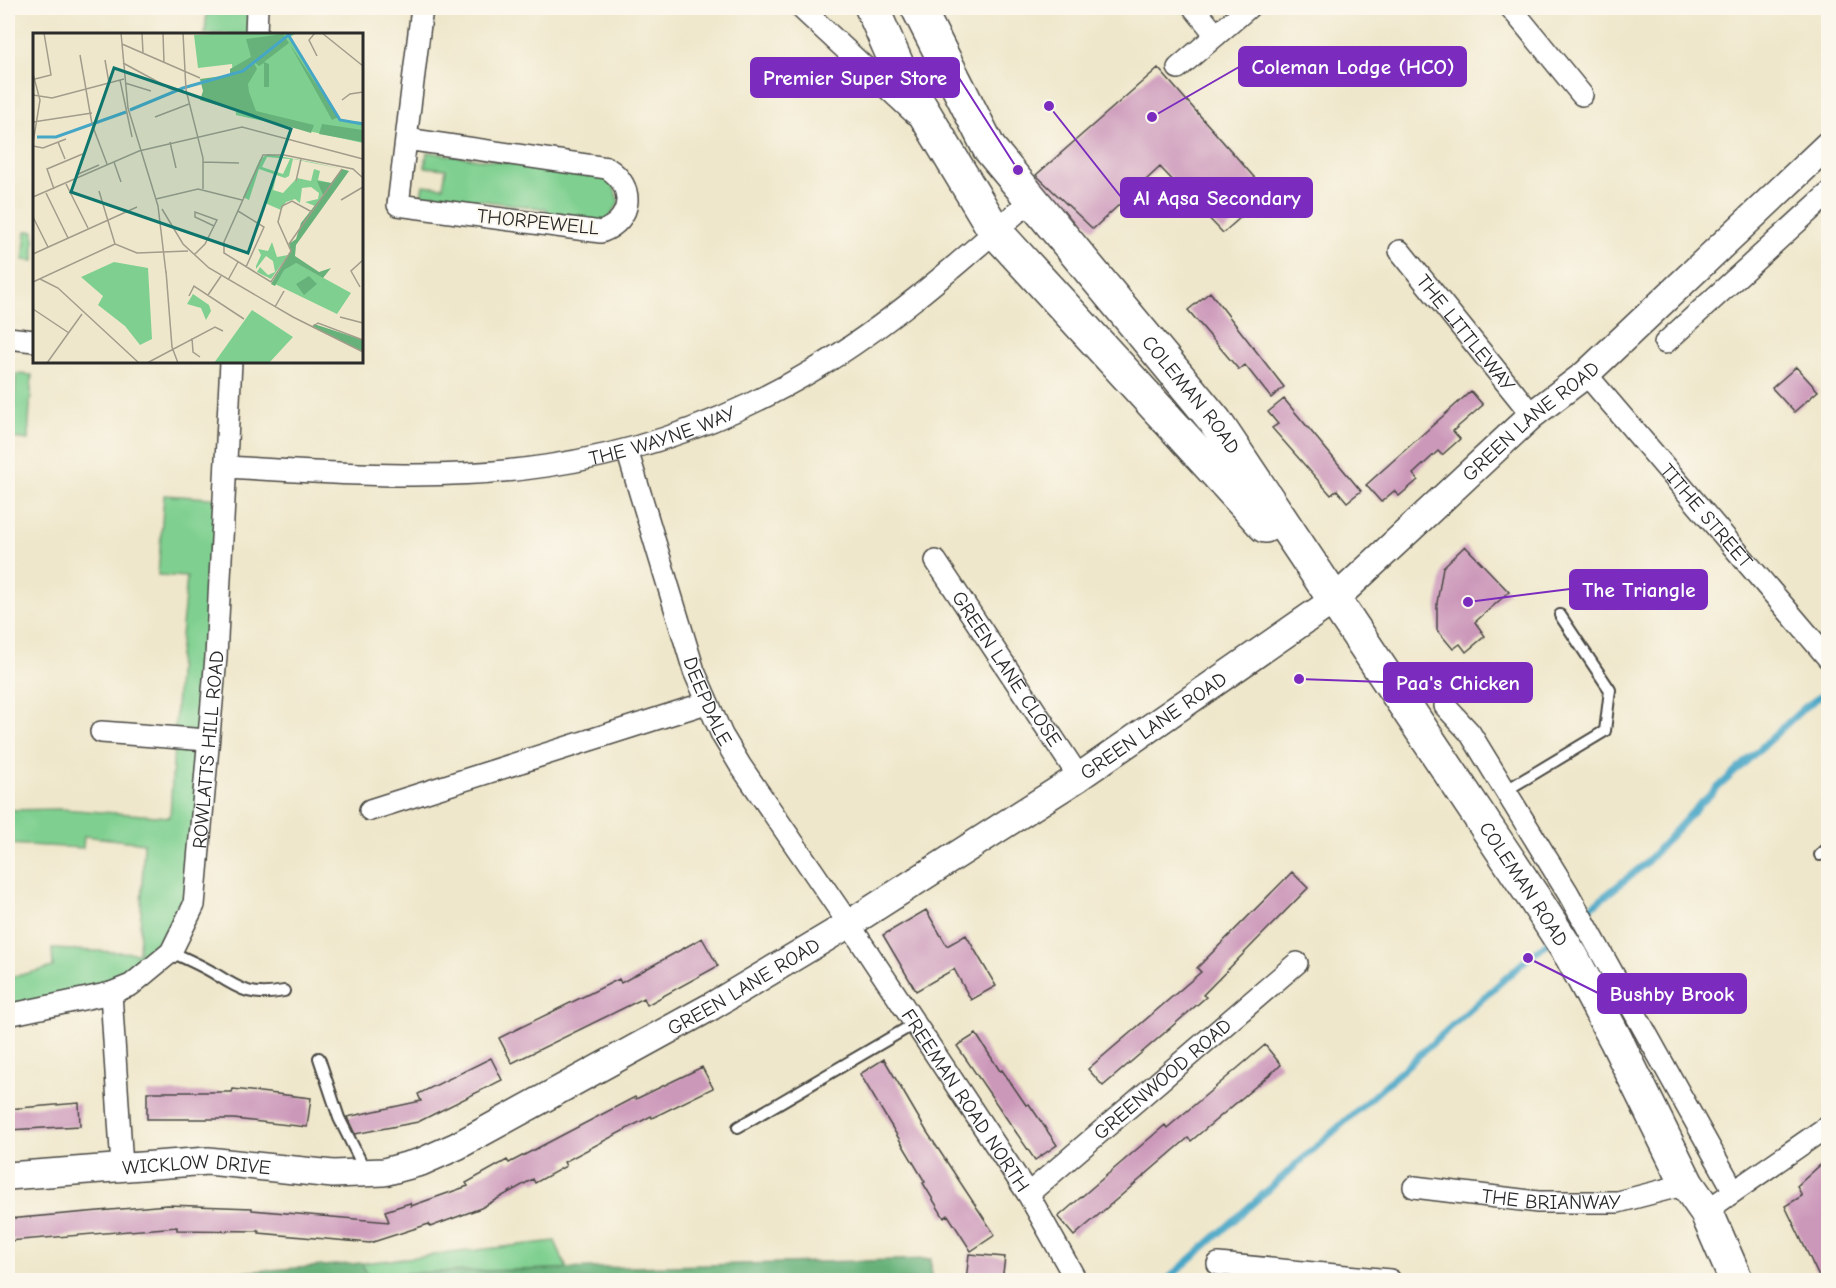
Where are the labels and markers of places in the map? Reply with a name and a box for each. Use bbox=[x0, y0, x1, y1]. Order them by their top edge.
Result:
callout: Coleman Lodge (HCO) bbox=[1239, 47, 1466, 86]
callout: Premier Super Store bbox=[751, 58, 959, 97]
callout: Al Aqsa Secondary bbox=[1121, 178, 1312, 217]
callout: The Triangle bbox=[1570, 570, 1707, 609]
callout: Paa's Chicken bbox=[1384, 663, 1532, 702]
callout: Bushby Brook bbox=[1598, 974, 1746, 1013]

